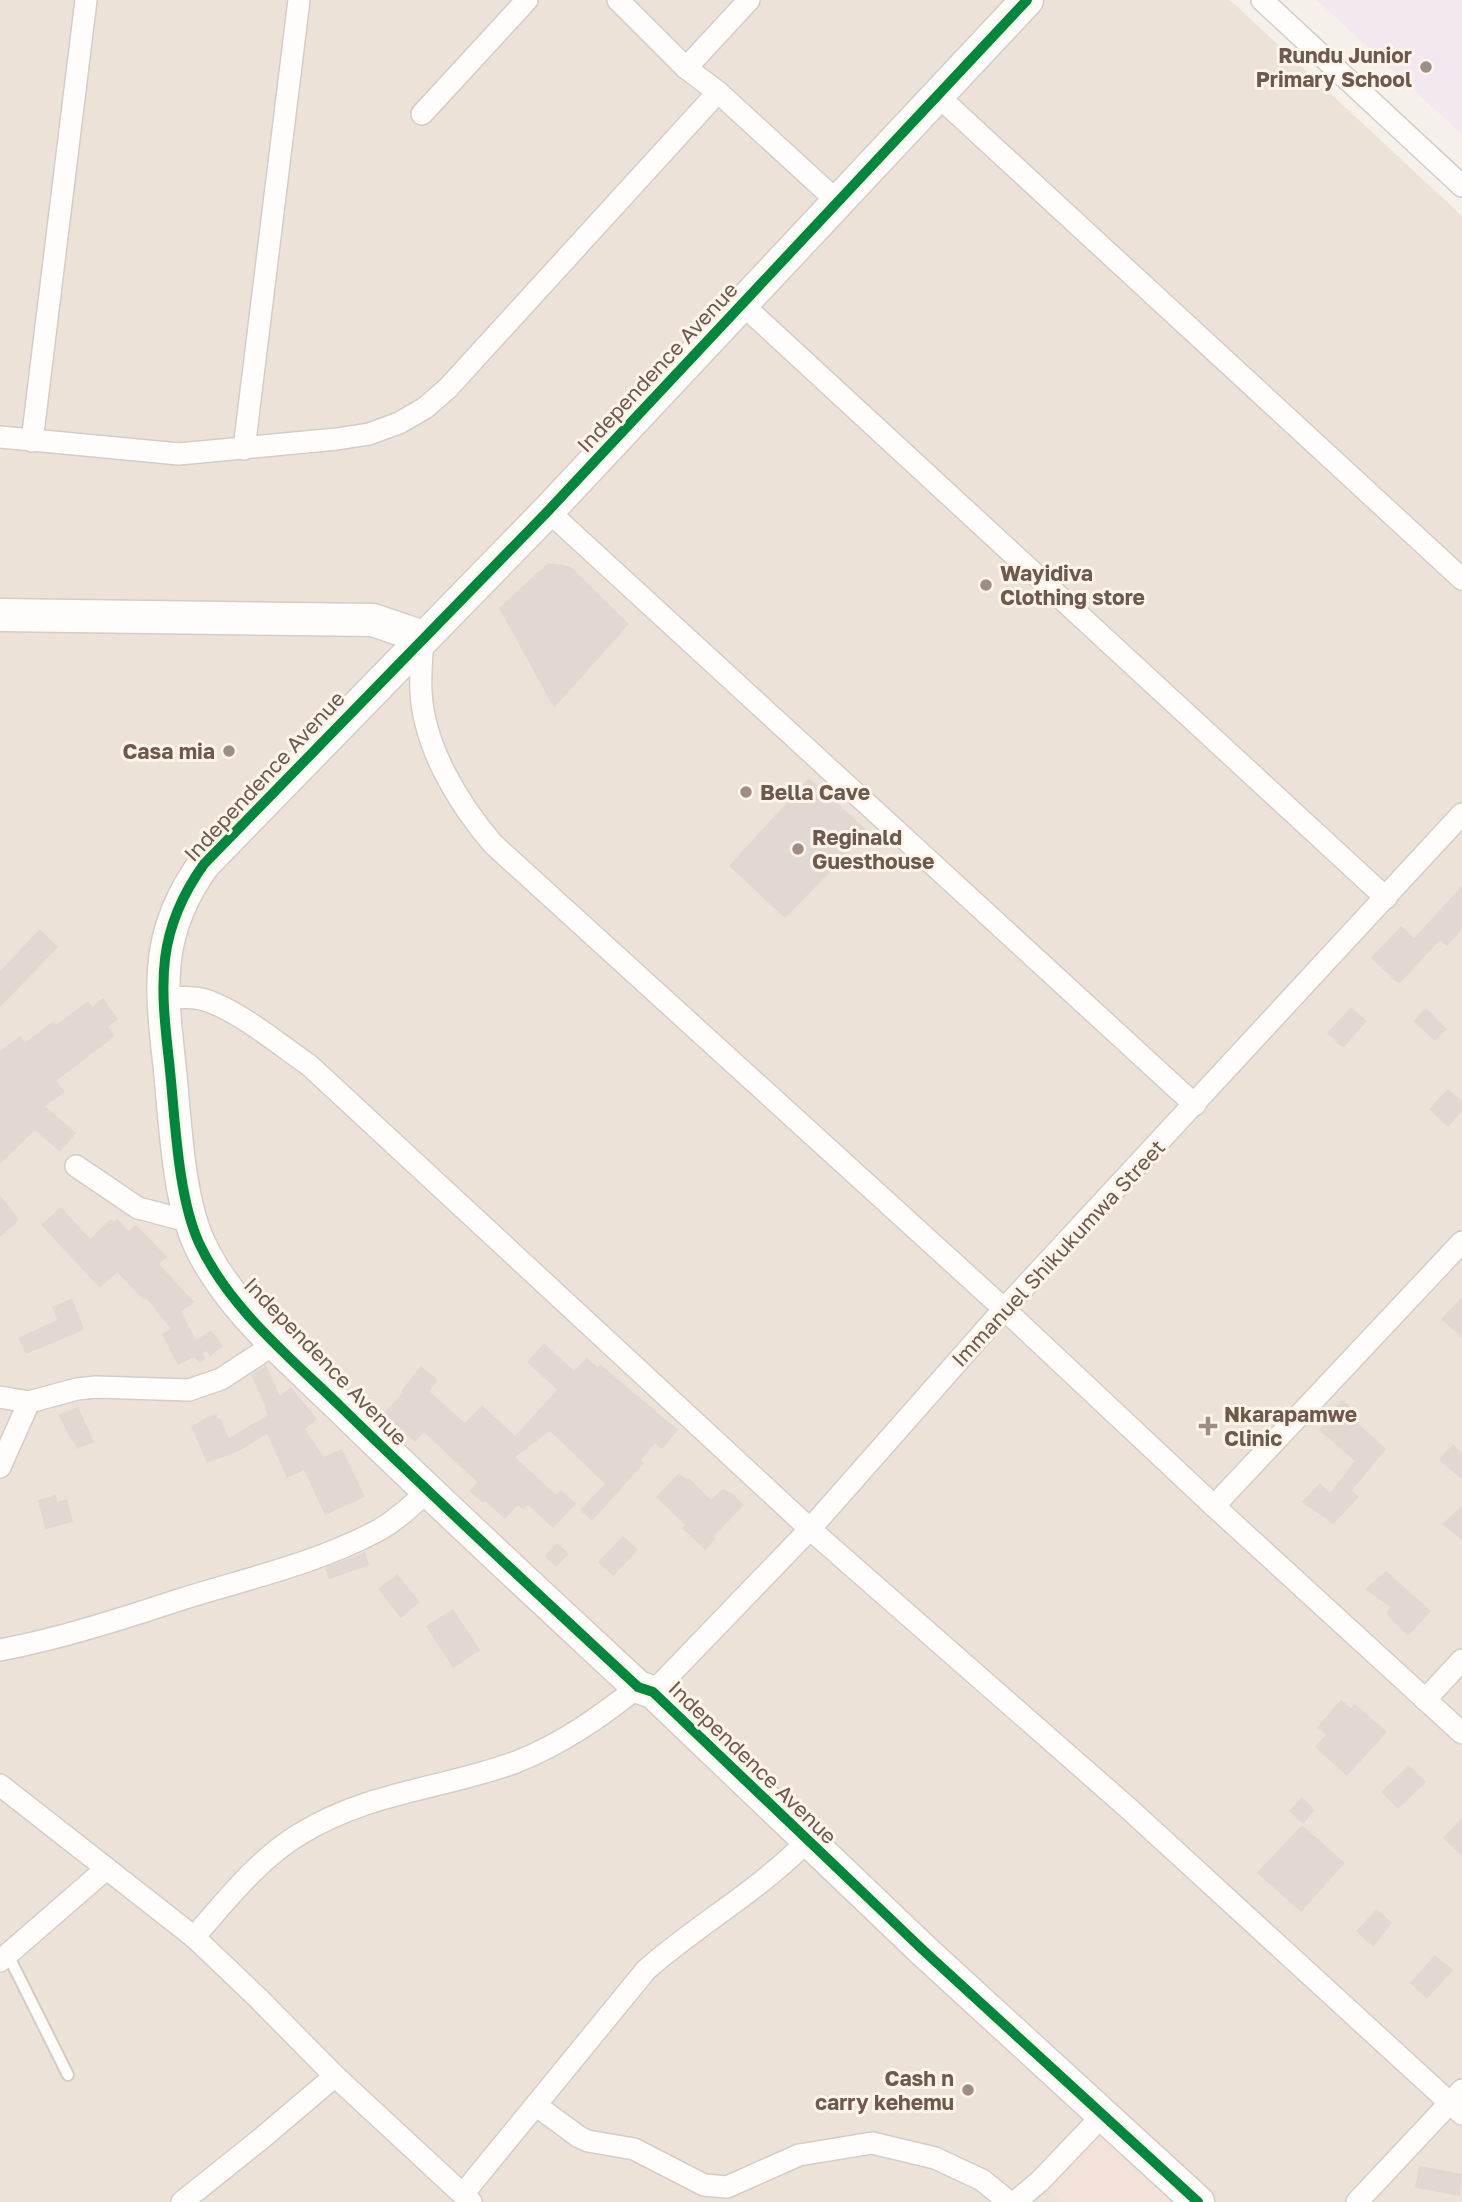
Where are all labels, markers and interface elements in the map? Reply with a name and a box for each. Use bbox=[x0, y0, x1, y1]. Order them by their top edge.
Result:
place label: Rundu Junior Primary School bbox=[1256, 42, 1412, 92]
marker: Rundu Junior Primary School bbox=[1418, 59, 1434, 75]
street label: Independence Avenue bbox=[571, 276, 743, 458]
place label: Wayidiva Clothing store bbox=[1000, 560, 1145, 610]
marker: Wayidiva Clothing store bbox=[978, 577, 994, 593]
street label: Independence Avenue bbox=[178, 685, 350, 867]
place label: Casa mia bbox=[122, 738, 215, 764]
marker: Casa mia bbox=[221, 743, 237, 759]
place label: Bella Cave bbox=[760, 779, 870, 805]
marker: Bella Cave bbox=[738, 784, 754, 800]
place label: Reginald Guesthouse bbox=[812, 824, 934, 874]
marker: Reginald Guesthouse bbox=[790, 841, 806, 857]
street label: Immanuel Shikukumwa Street bbox=[946, 1134, 1170, 1372]
street label: Independence Avenue bbox=[239, 1272, 413, 1450]
place label: Nkarapamwe Clinic bbox=[1224, 1401, 1357, 1451]
marker: Nkarapamwe Clinic bbox=[1198, 1416, 1218, 1436]
street label: Independence Avenue bbox=[664, 1675, 842, 1849]
place label: Cash n carry kehemu bbox=[815, 2065, 954, 2115]
marker: Cash n carry kehemu bbox=[960, 2082, 976, 2098]

